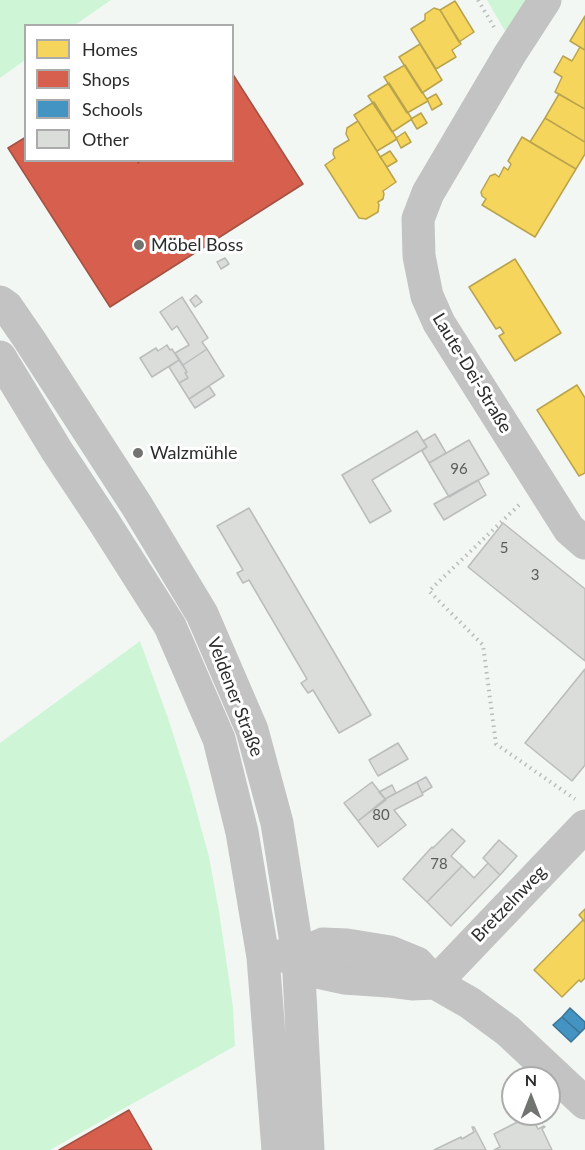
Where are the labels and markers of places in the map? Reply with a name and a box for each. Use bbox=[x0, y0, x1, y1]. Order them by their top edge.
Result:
place label: Möbel Boss bbox=[151, 234, 243, 256]
marker: Möbel Boss bbox=[132, 238, 146, 252]
place label: Walzmühle bbox=[150, 442, 238, 464]
marker: Walzmühle bbox=[131, 446, 145, 460]

